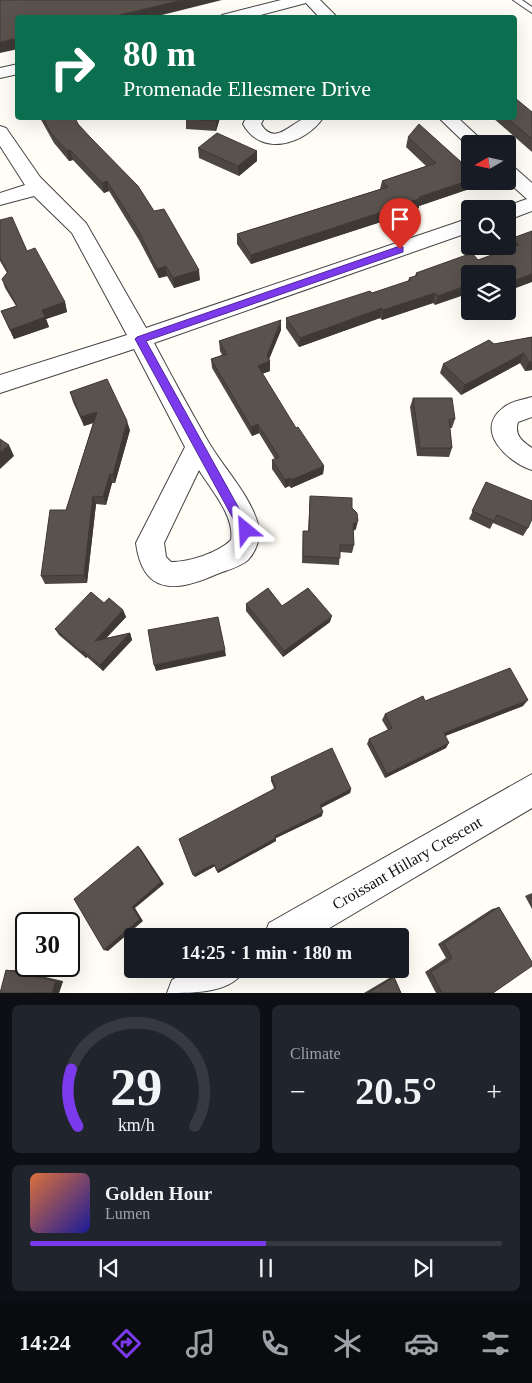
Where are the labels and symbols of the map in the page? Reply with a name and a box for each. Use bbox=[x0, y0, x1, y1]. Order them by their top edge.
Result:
north arrow bbox=[461, 135, 516, 190]
pin bbox=[379, 198, 421, 249]
position arrow bbox=[219, 503, 271, 555]
street label: Croissant Hillary Crescent bbox=[329, 813, 486, 914]
speed limit sign: 30 bbox=[15, 912, 80, 977]

